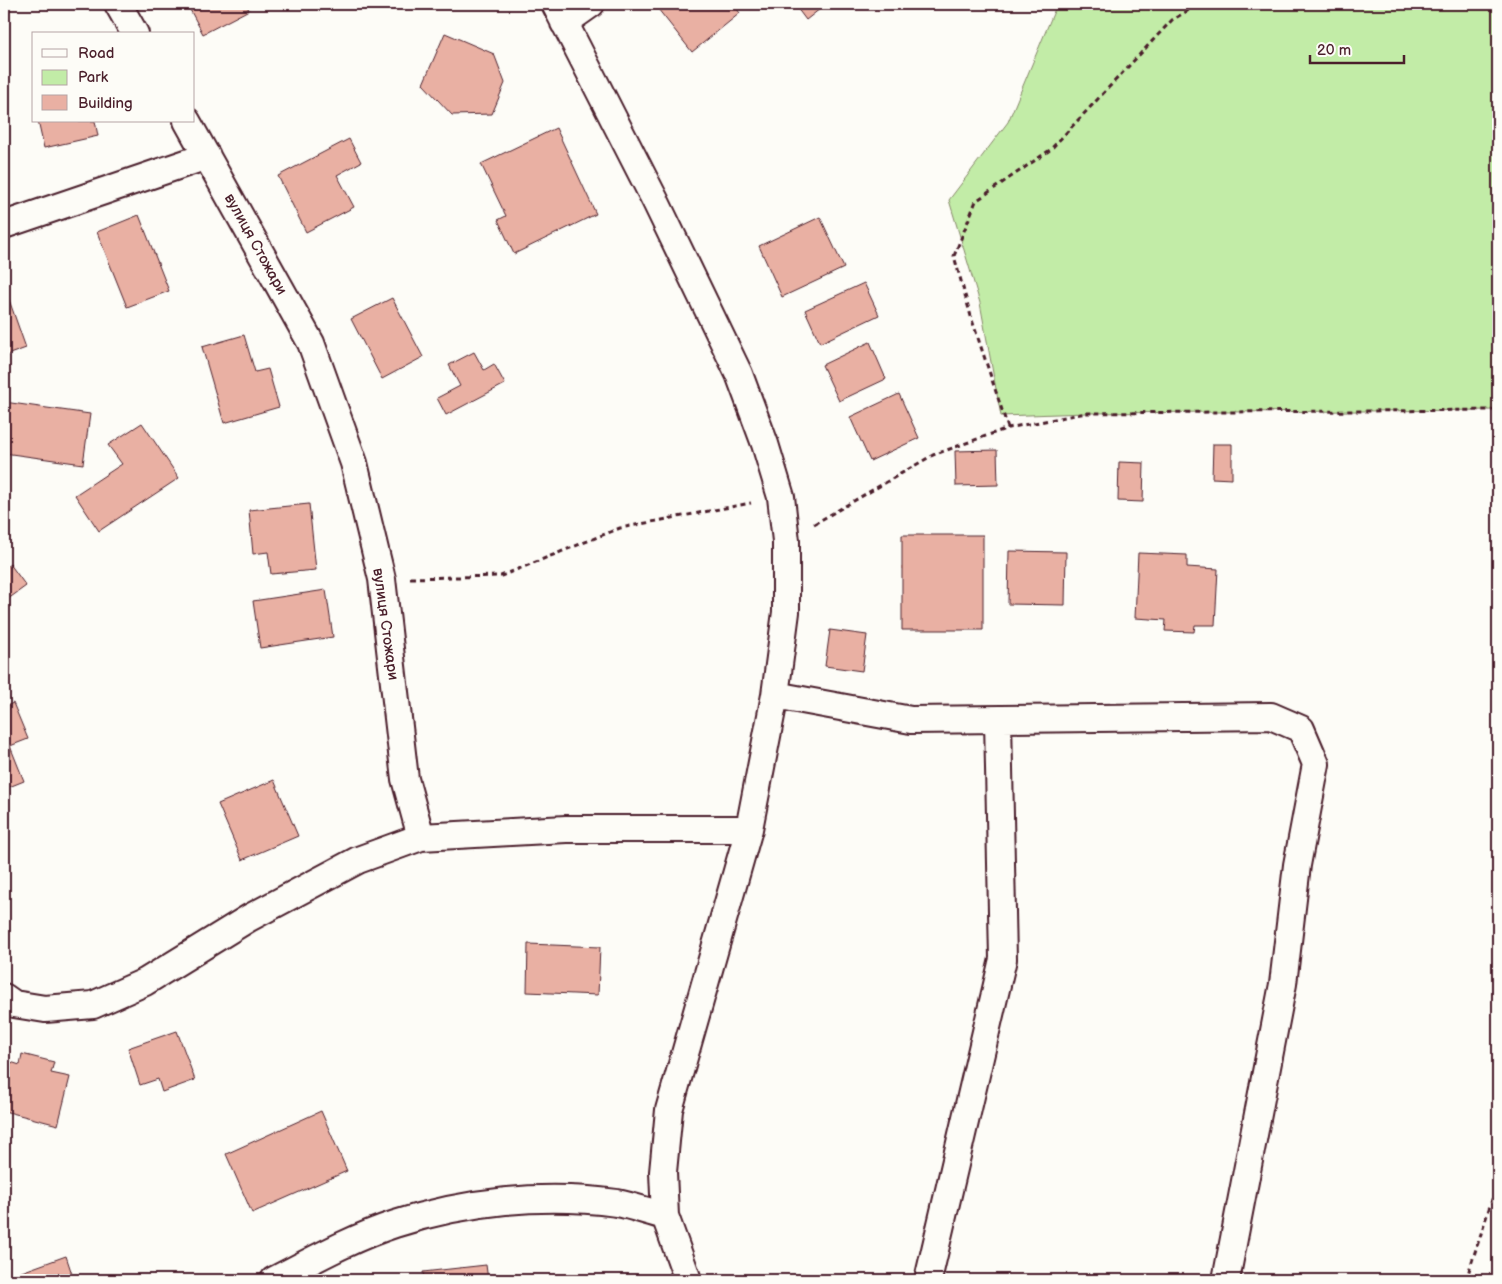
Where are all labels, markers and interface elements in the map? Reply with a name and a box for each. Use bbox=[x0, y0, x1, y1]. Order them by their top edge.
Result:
legend bbox=[32, 32, 195, 122]
scale bar bbox=[1310, 32, 1403, 64]
text: 20 m bbox=[1317, 41, 1351, 60]
text: Road bbox=[78, 44, 114, 63]
text: Park bbox=[78, 68, 109, 87]
text: Building bbox=[78, 94, 133, 113]
street label: вулиця Стожари bbox=[220, 190, 291, 298]
street label: вулиця Стожари bbox=[368, 567, 403, 681]

